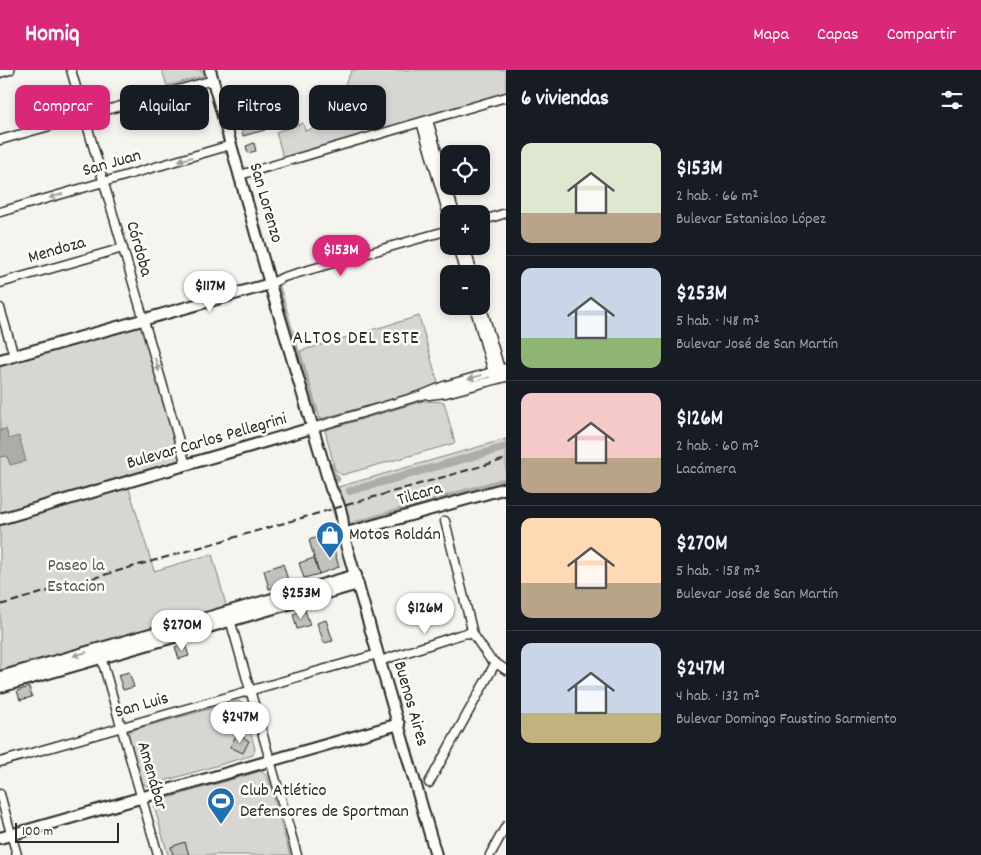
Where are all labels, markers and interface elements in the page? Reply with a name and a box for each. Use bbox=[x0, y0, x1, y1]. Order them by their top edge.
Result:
text: Homiq bbox=[25, 18, 80, 52]
text: Mapa bbox=[753, 23, 789, 48]
text: Capas bbox=[817, 23, 859, 48]
text: Compartir bbox=[887, 23, 956, 48]
chip: Comprar bbox=[15, 85, 110, 130]
chip: Alquilar bbox=[120, 85, 209, 130]
chip: Filtros bbox=[219, 85, 299, 130]
chip: Nuevo bbox=[309, 85, 386, 130]
text: 6 viviendas bbox=[521, 85, 609, 115]
icon: filters bbox=[938, 86, 966, 114]
street label: San Juan bbox=[80, 144, 144, 184]
map controls bbox=[440, 145, 490, 315]
button: locate bbox=[440, 145, 490, 195]
one-way arrow bbox=[177, 155, 192, 163]
text: $153M bbox=[676, 155, 723, 185]
street label: San Lorenzo bbox=[242, 160, 288, 246]
icon: home bbox=[561, 163, 621, 223]
text: 2 hab. · 66 m² bbox=[676, 185, 758, 208]
one-way arrow bbox=[49, 192, 64, 200]
button: + bbox=[440, 205, 490, 255]
text: Bulevar Estanislao López bbox=[676, 208, 826, 231]
street label: Córdoba bbox=[118, 219, 158, 280]
street label: Mendoza bbox=[25, 231, 89, 271]
pin: $153M bbox=[306, 234, 376, 277]
text: $153M bbox=[323, 239, 359, 262]
button: − bbox=[440, 265, 490, 315]
pin: $117M bbox=[175, 270, 245, 313]
text: $117M bbox=[195, 275, 225, 298]
text: $253M bbox=[676, 280, 727, 310]
icon: home bbox=[561, 288, 621, 348]
text: 5 hab. · 148 m² bbox=[676, 310, 760, 333]
district label: ALTOS DEL ESTE bbox=[292, 326, 420, 353]
text: Bulevar José de San Martín bbox=[676, 333, 838, 356]
one-way arrow bbox=[154, 358, 162, 373]
one-way arrow bbox=[467, 373, 483, 381]
text: $126M bbox=[676, 405, 723, 435]
street label: Bulevar Carlos Pellegrini bbox=[124, 407, 290, 477]
icon: home bbox=[561, 413, 621, 473]
text: 2 hab. · 60 m² bbox=[676, 435, 759, 458]
text: Lacámera bbox=[676, 458, 736, 481]
street label: Tilcara bbox=[395, 477, 446, 513]
shop icon: Motos Roldán bbox=[315, 520, 345, 559]
place label: Motos Roldán bbox=[349, 523, 441, 548]
text: $270M bbox=[676, 530, 728, 560]
icon: home bbox=[561, 538, 621, 598]
park label: Paseo la Estacion bbox=[47, 554, 105, 600]
text: 5 hab. · 158 m² bbox=[676, 560, 760, 583]
pin: $253M bbox=[266, 578, 336, 620]
text: $253M bbox=[282, 582, 321, 605]
text: Bulevar José de San Martín bbox=[676, 583, 838, 606]
pin: $126M bbox=[390, 592, 460, 635]
text: $126M bbox=[407, 597, 443, 620]
pin: $270M bbox=[147, 610, 217, 652]
text: $270M bbox=[162, 614, 202, 637]
one-way arrow bbox=[73, 650, 88, 658]
text: $247M bbox=[676, 655, 725, 685]
street label: Buenos Aires bbox=[386, 658, 434, 750]
icon: home bbox=[561, 663, 621, 723]
text: 4 hab. · 132 m² bbox=[676, 685, 760, 708]
street label: San Luis bbox=[112, 686, 172, 726]
pin: $247M bbox=[205, 702, 275, 744]
text: $247M bbox=[221, 706, 259, 729]
text: Bulevar Domingo Faustino Sarmiento bbox=[676, 708, 897, 731]
street label: Amenábar bbox=[129, 739, 173, 814]
place label: Club Atlético Defensores de Sportman bbox=[240, 779, 409, 825]
sports icon: Club Atlético Defensores de Sportman bbox=[206, 786, 236, 825]
scale bar bbox=[15, 820, 119, 843]
text: 100 m bbox=[22, 822, 53, 842]

